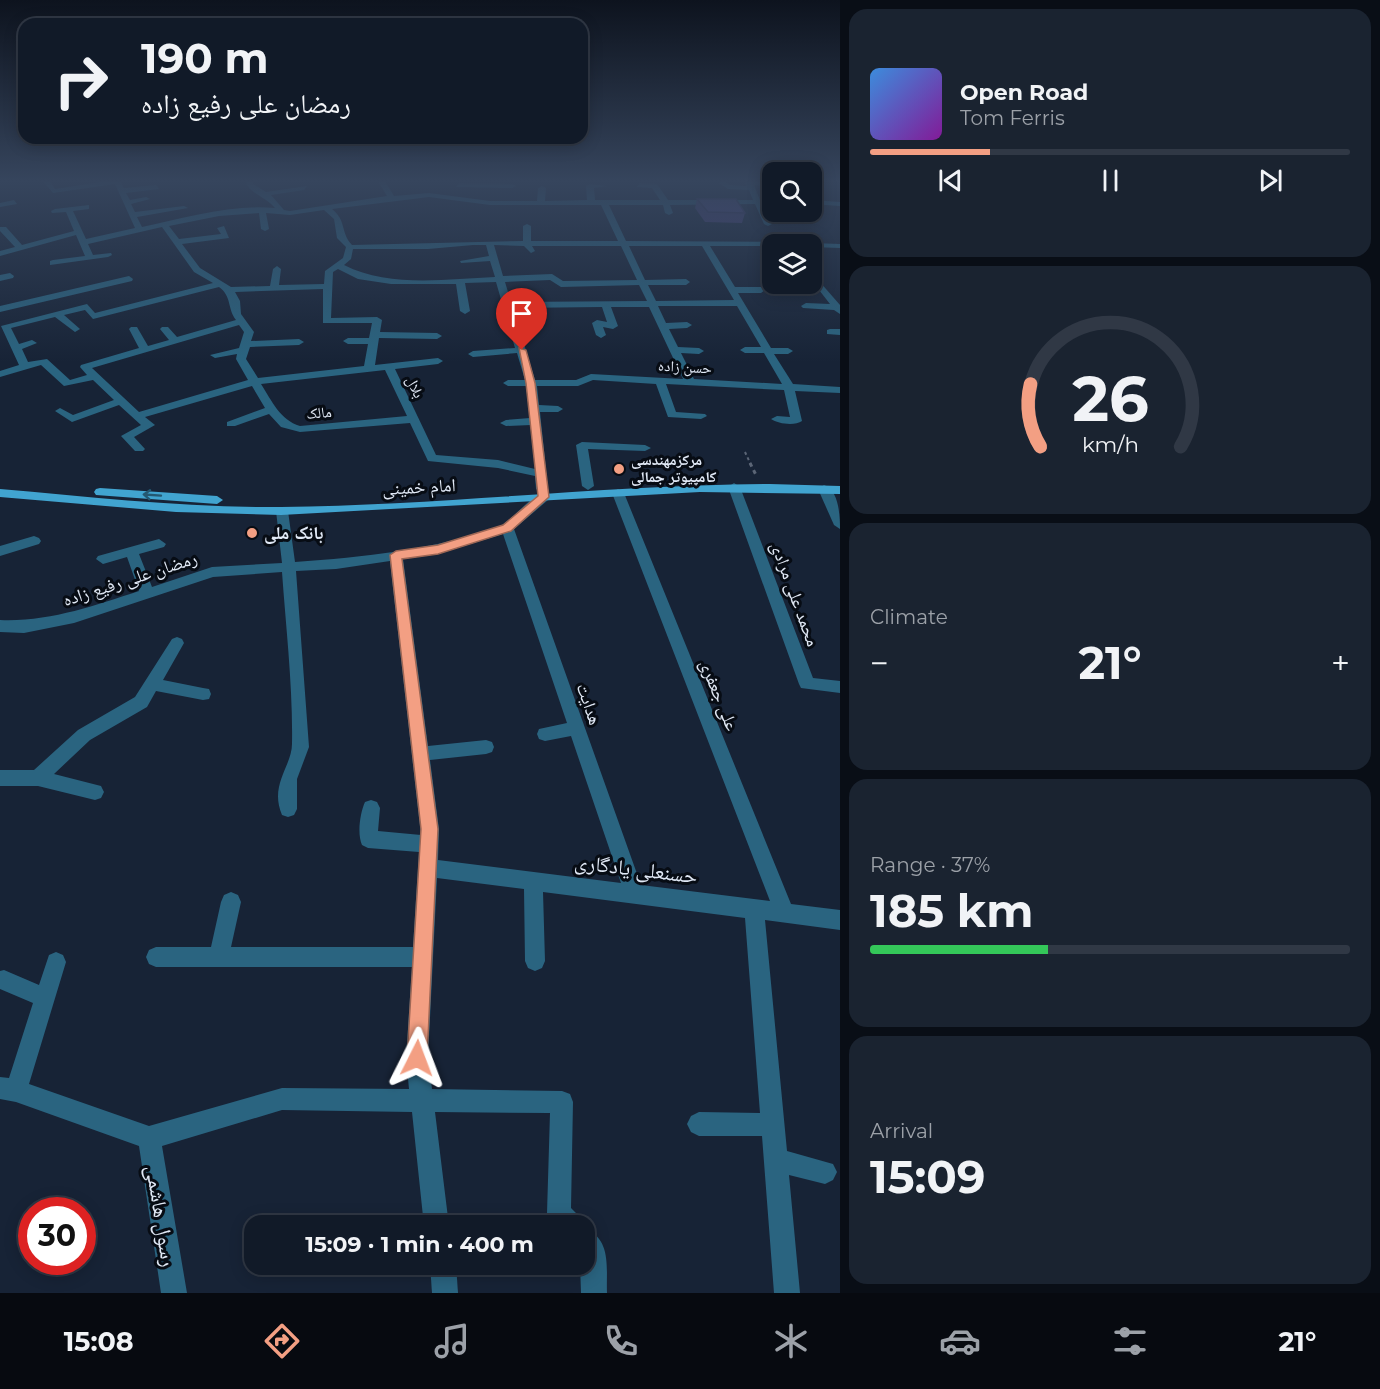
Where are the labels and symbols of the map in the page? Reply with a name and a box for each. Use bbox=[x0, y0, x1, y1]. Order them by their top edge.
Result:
pin bbox=[496, 288, 547, 350]
street label: حسن زاده bbox=[658, 356, 713, 378]
street label: بلال bbox=[401, 373, 429, 401]
street label: مالک bbox=[305, 402, 333, 423]
place label: مرکزمهندسی کامپیوتر جمالی bbox=[631, 450, 717, 486]
marker: مرکزمهندسی کامپیوتر جمالی bbox=[612, 462, 626, 476]
street label: امام خمینی bbox=[382, 474, 456, 501]
one-way arrow bbox=[143, 490, 163, 501]
place label: بانک ملی bbox=[264, 522, 323, 544]
marker: بانک ملی bbox=[245, 526, 259, 540]
street label: محمد علی مرادی bbox=[766, 539, 824, 649]
street label: رمضان علی رفیع زاده bbox=[60, 547, 200, 612]
street label: علی جعفری bbox=[695, 656, 743, 734]
street label: هدایت bbox=[572, 680, 606, 728]
street label: حسنعلی یادگاری bbox=[573, 849, 699, 889]
position arrow bbox=[385, 1026, 449, 1090]
street label: رسول هاشمی bbox=[140, 1163, 182, 1269]
speed limit sign: 30 bbox=[18, 1197, 96, 1275]

